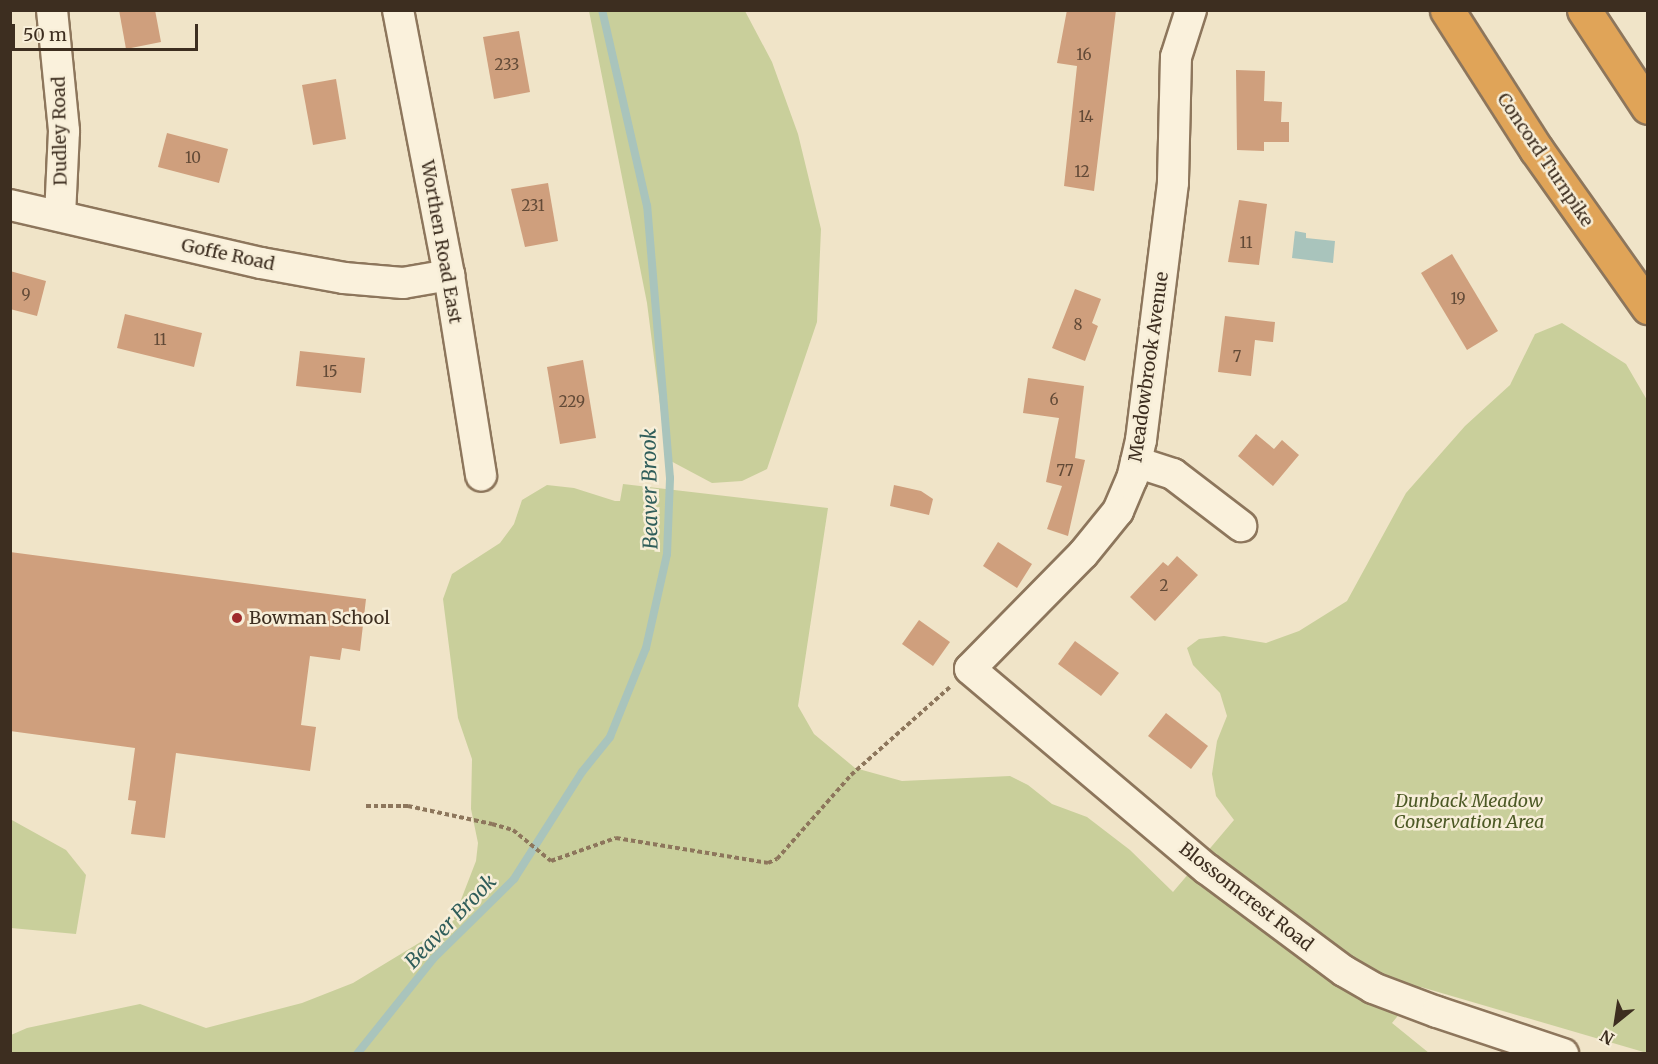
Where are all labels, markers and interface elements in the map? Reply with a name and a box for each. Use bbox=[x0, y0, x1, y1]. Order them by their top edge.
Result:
scale bar bbox=[15, 12, 201, 50]
text: 50 m bbox=[23, 23, 67, 46]
house number: 16 bbox=[1076, 46, 1092, 64]
house number: 233 bbox=[495, 56, 519, 74]
street label: Dudley Road bbox=[48, 76, 72, 186]
street label: Concord Turnpike bbox=[1492, 89, 1598, 231]
house number: 14 bbox=[1078, 108, 1094, 126]
house number: 10 bbox=[185, 149, 201, 167]
street label: Worthen Road East bbox=[416, 159, 466, 325]
house number: 12 bbox=[1074, 163, 1090, 181]
house number: 231 bbox=[521, 197, 545, 215]
house number: 11 bbox=[1239, 234, 1253, 252]
street label: Goffe Road bbox=[179, 235, 277, 275]
street label: Meadowbrook Avenue bbox=[1125, 271, 1173, 463]
house number: 9 bbox=[21, 286, 31, 304]
house number: 19 bbox=[1450, 290, 1466, 308]
house number: 8 bbox=[1074, 316, 1082, 334]
house number: 11 bbox=[153, 331, 167, 349]
house number: 7 bbox=[1233, 348, 1241, 366]
house number: 15 bbox=[322, 363, 338, 381]
house number: 6 bbox=[1049, 391, 1059, 409]
house number: 229 bbox=[559, 393, 585, 411]
water label: Beaver Brook bbox=[636, 428, 662, 550]
house number: 77 bbox=[1056, 462, 1074, 480]
house number: 2 bbox=[1160, 577, 1168, 595]
place label: Bowman School bbox=[249, 607, 390, 629]
marker: Bowman School bbox=[230, 611, 244, 625]
park label: Dunback Meadow Conservation Area bbox=[1394, 791, 1544, 834]
street label: Blossomcrest Road bbox=[1175, 838, 1317, 956]
water label: Beaver Brook bbox=[399, 869, 501, 973]
north arrow bbox=[1586, 992, 1646, 1052]
text: N bbox=[1597, 1026, 1617, 1049]

